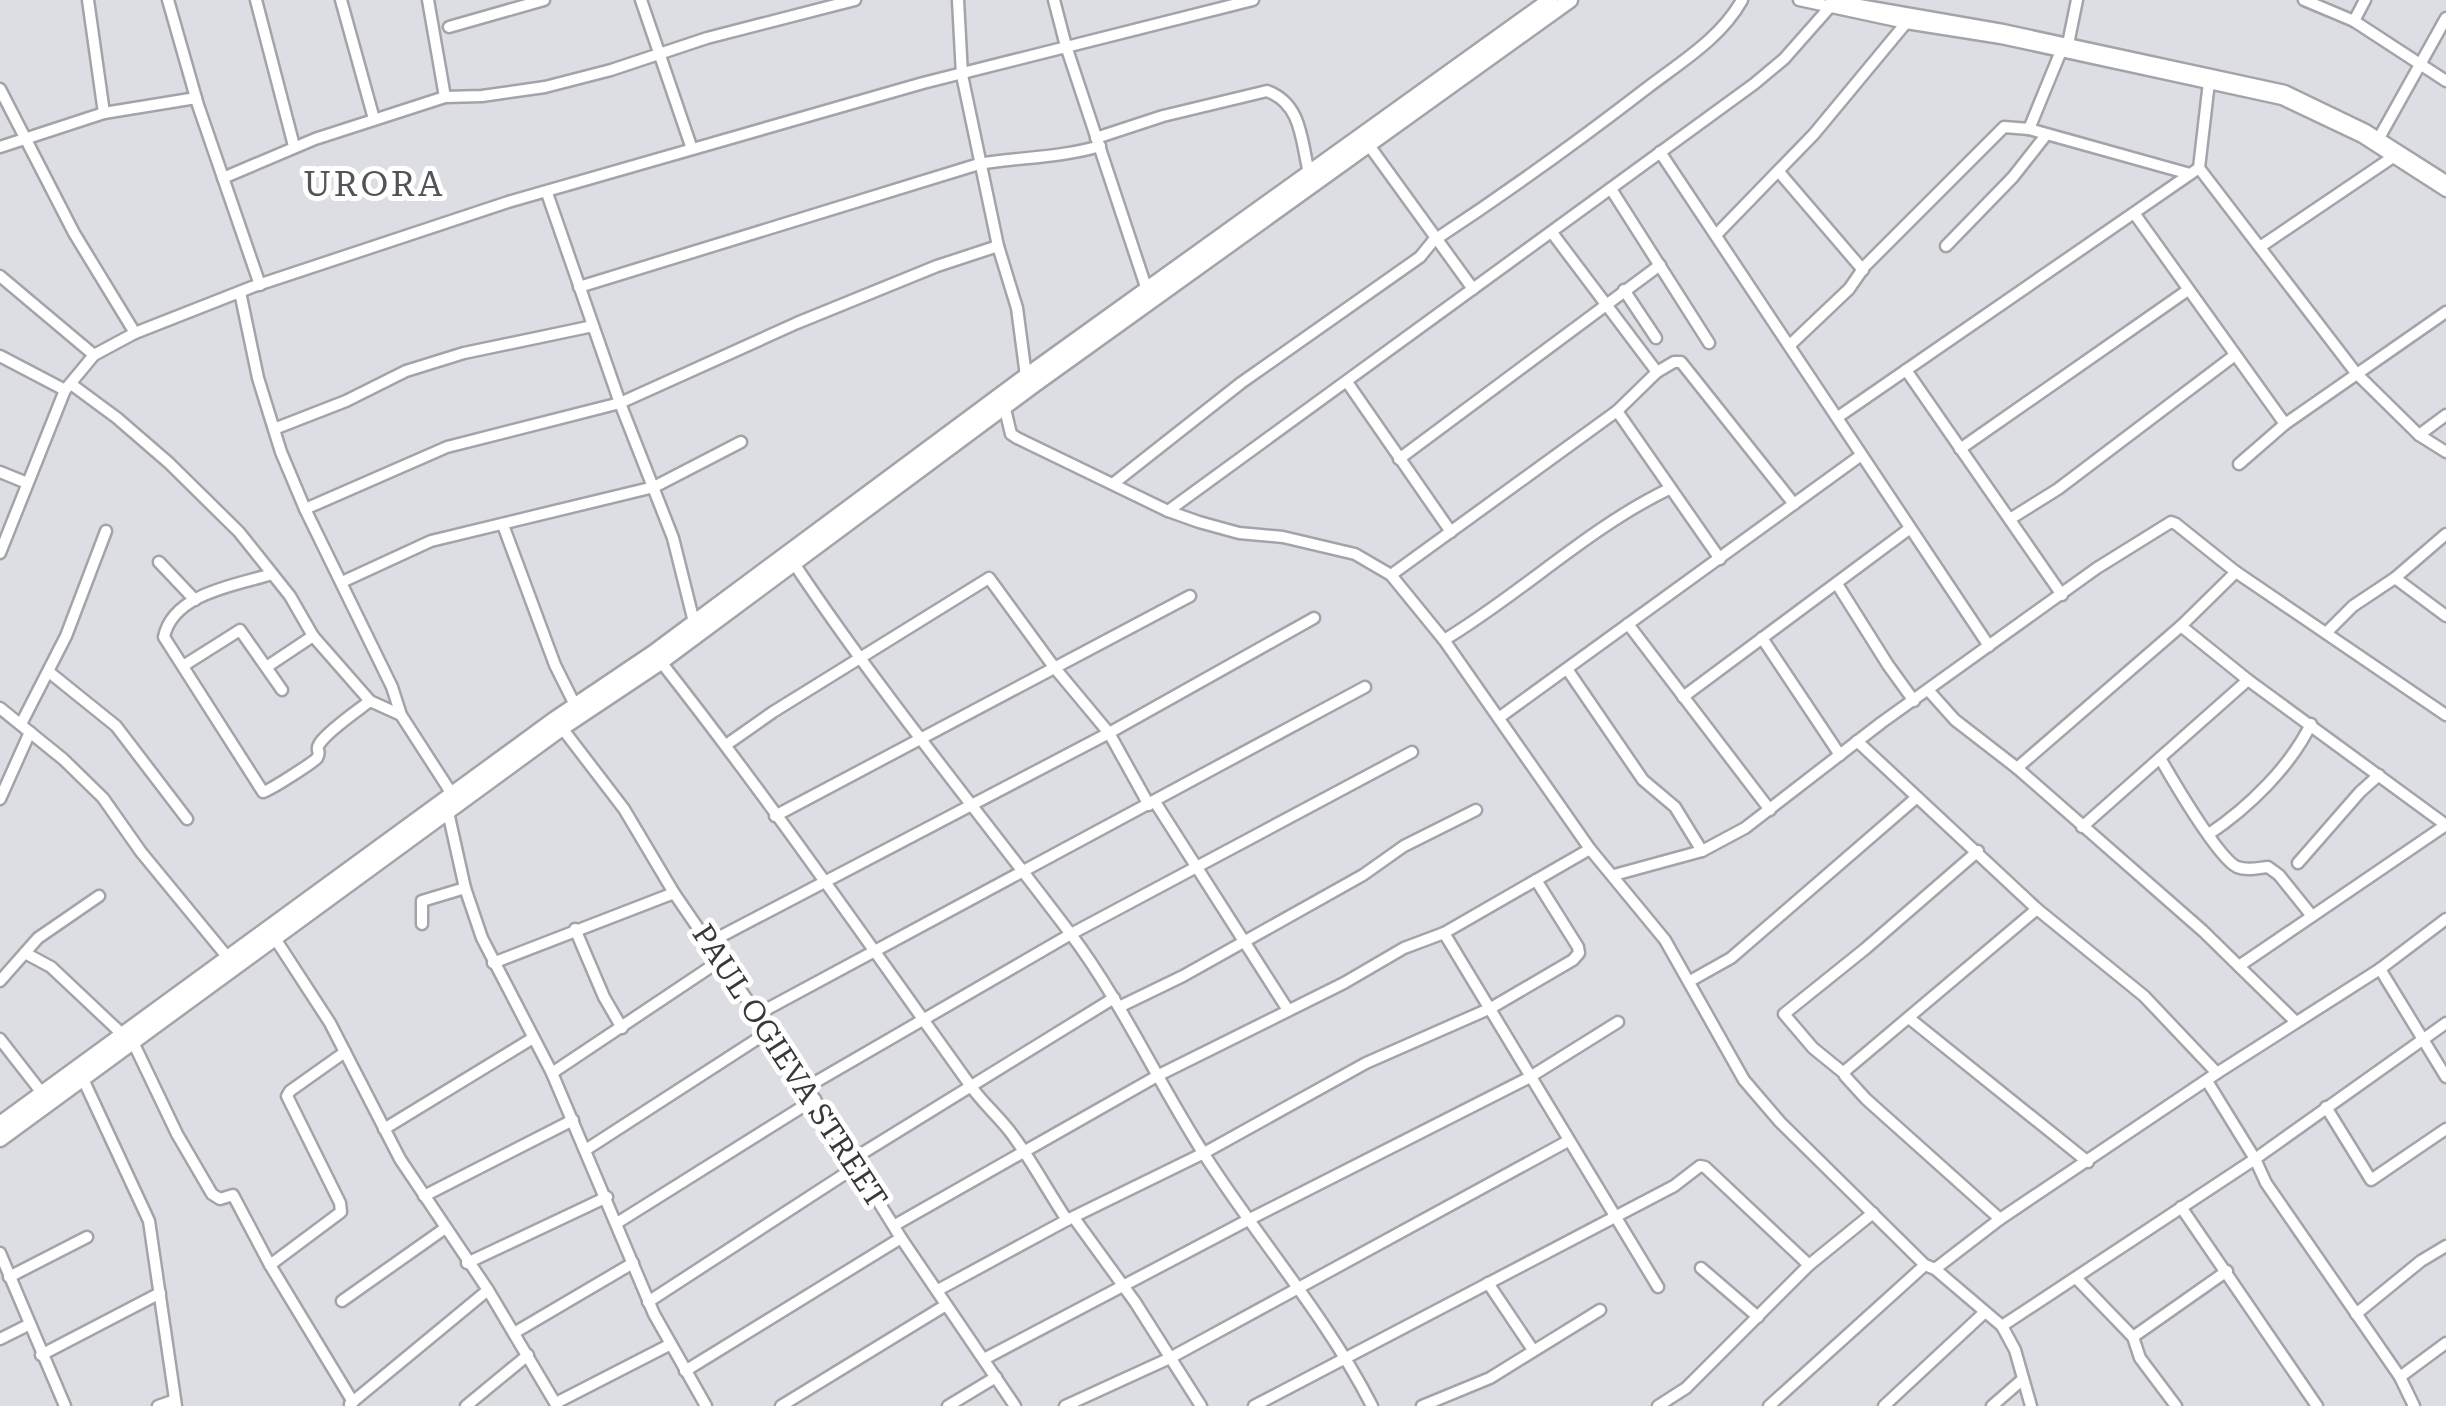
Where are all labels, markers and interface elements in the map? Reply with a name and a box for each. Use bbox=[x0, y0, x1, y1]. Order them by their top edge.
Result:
district label: URORA bbox=[303, 164, 445, 205]
street label: PAUL OGIEVA STREET bbox=[685, 918, 895, 1214]

